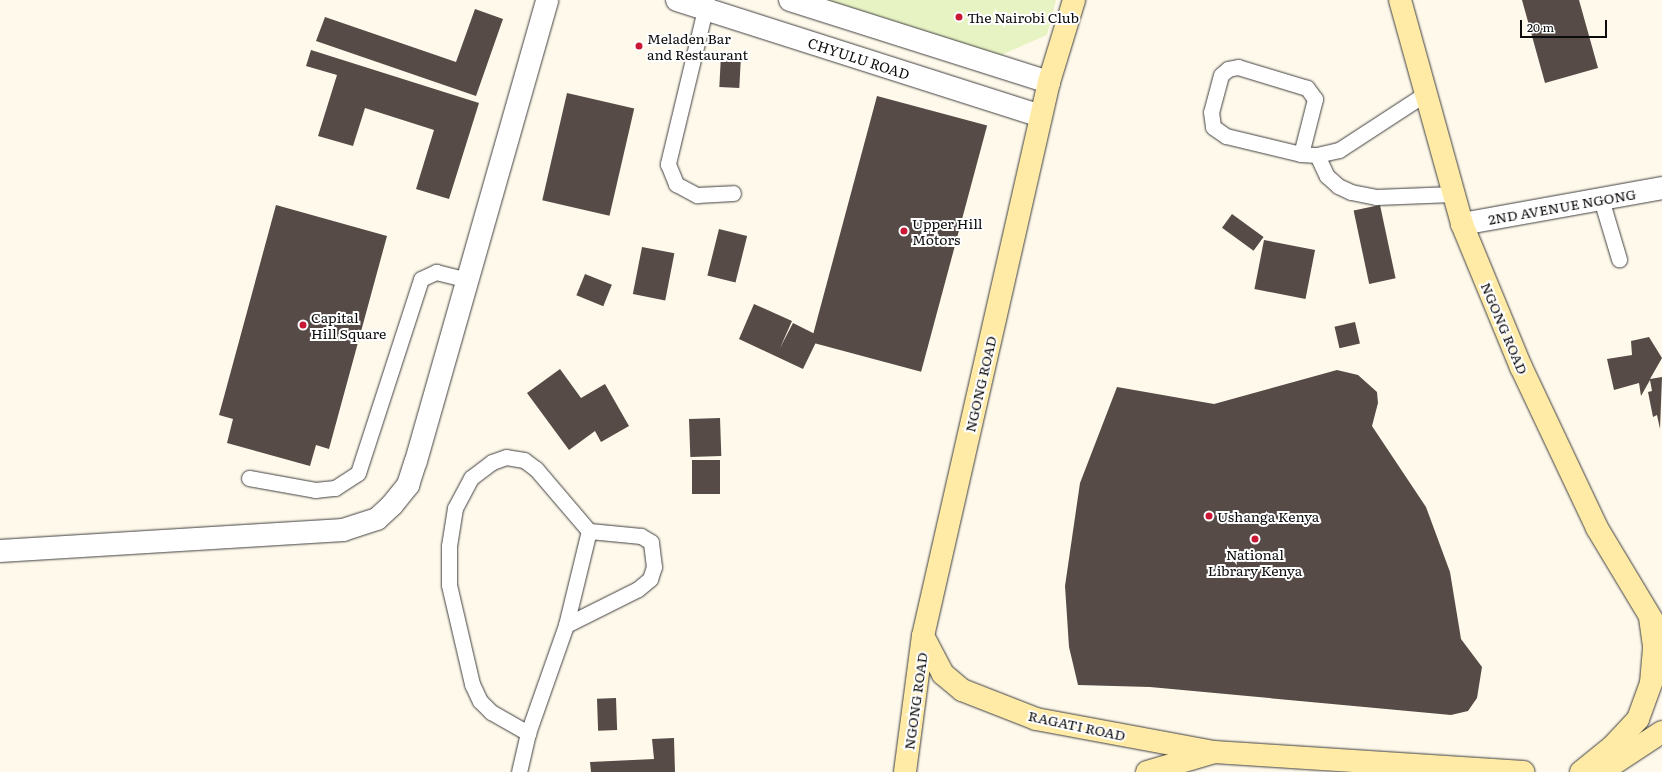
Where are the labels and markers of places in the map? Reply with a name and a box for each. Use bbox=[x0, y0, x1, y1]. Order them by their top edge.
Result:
place label: The Nairobi Club bbox=[967, 9, 1079, 25]
marker: The Nairobi Club bbox=[954, 12, 964, 22]
place label: Meladen Bar and Restaurant bbox=[647, 30, 748, 62]
marker: Meladen Bar and Restaurant bbox=[634, 41, 644, 51]
place label: Upper Hill Motors bbox=[912, 215, 983, 248]
marker: Upper Hill Motors bbox=[899, 226, 909, 236]
place label: Capital Hill Square bbox=[311, 309, 386, 342]
marker: Capital Hill Square bbox=[298, 320, 308, 330]
place label: Ushanga Kenya bbox=[1217, 508, 1319, 524]
marker: Ushanga Kenya bbox=[1204, 511, 1214, 521]
marker: National Library Kenya bbox=[1250, 534, 1260, 544]
place label: National Library Kenya bbox=[1208, 546, 1302, 578]

